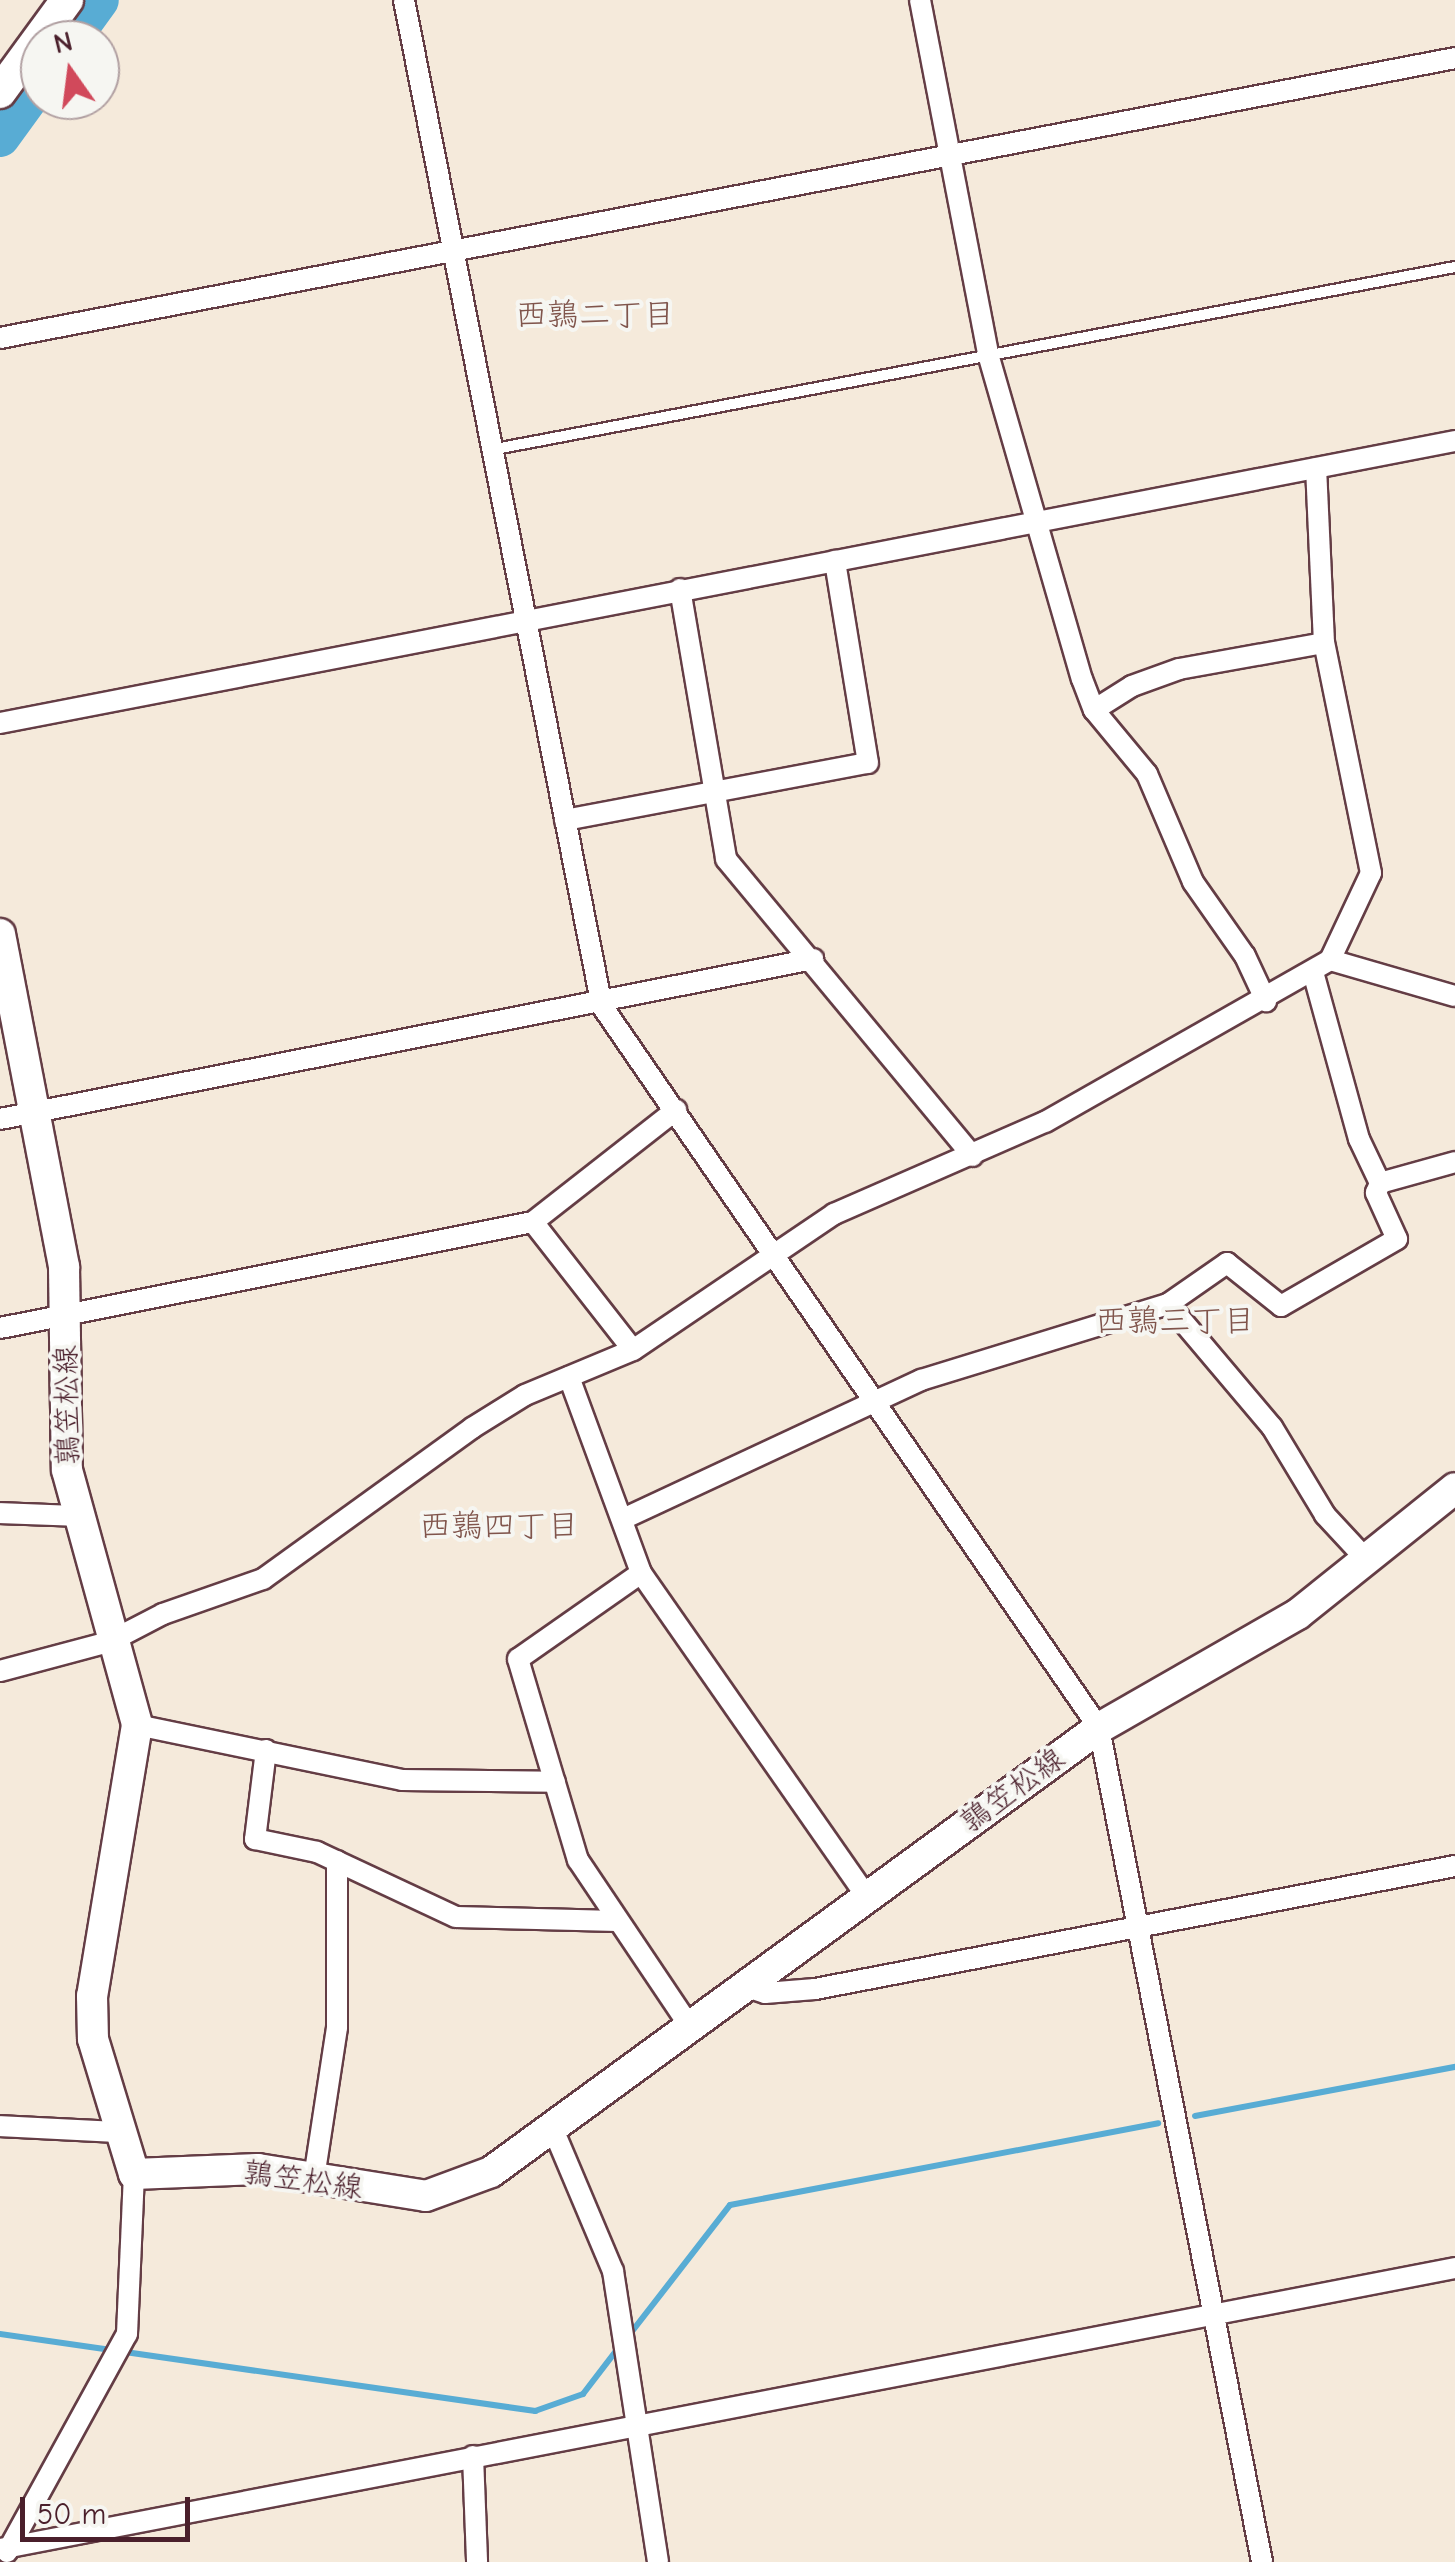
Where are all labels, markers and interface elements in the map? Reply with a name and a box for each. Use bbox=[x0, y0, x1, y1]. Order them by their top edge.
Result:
north arrow bbox=[20, 20, 120, 120]
text: N bbox=[50, 25, 76, 61]
district label: 西鶉二丁目 bbox=[515, 296, 675, 334]
district label: 西鶉三丁目 bbox=[1095, 1302, 1255, 1340]
street label: 鶉笠松線 bbox=[49, 1345, 87, 1465]
district label: 西鶉四丁目 bbox=[419, 1507, 579, 1545]
street label: 鶉笠松線 bbox=[954, 1741, 1072, 1841]
street label: 鶉笠松線 bbox=[241, 2155, 365, 2207]
scale bar bbox=[25, 2477, 195, 2539]
text: 50 m bbox=[37, 2497, 106, 2532]

